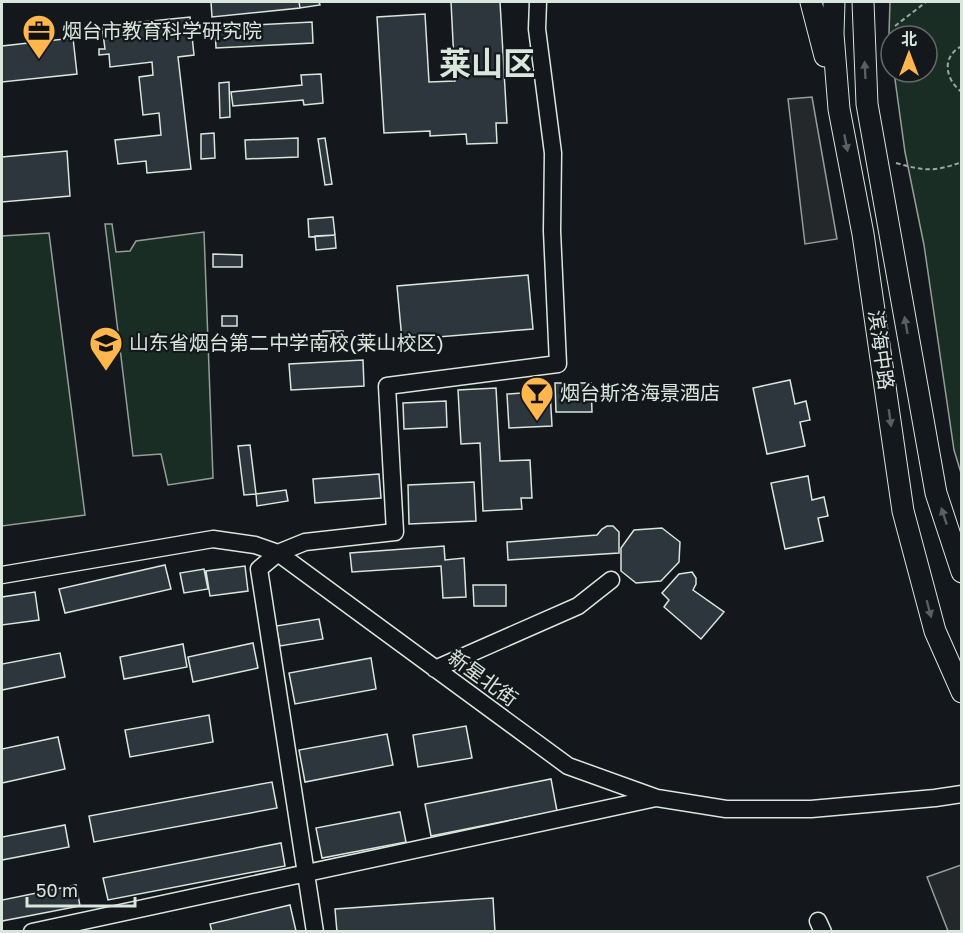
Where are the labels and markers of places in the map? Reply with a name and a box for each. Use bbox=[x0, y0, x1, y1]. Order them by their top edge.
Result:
office icon: 烟台市教育科学研究院 bbox=[21, 13, 57, 60]
place label: 烟台市教育科学研究院 bbox=[62, 18, 262, 42]
school or university icon: 山东省烟台第二中学南校(莱山校区) bbox=[88, 325, 124, 372]
place label: 山东省烟台第二中学南校(莱山校区) bbox=[129, 330, 444, 354]
bar icon: 烟台斯洛海景酒店 bbox=[519, 375, 555, 422]
place label: 烟台斯洛海景酒店 bbox=[560, 380, 720, 404]

